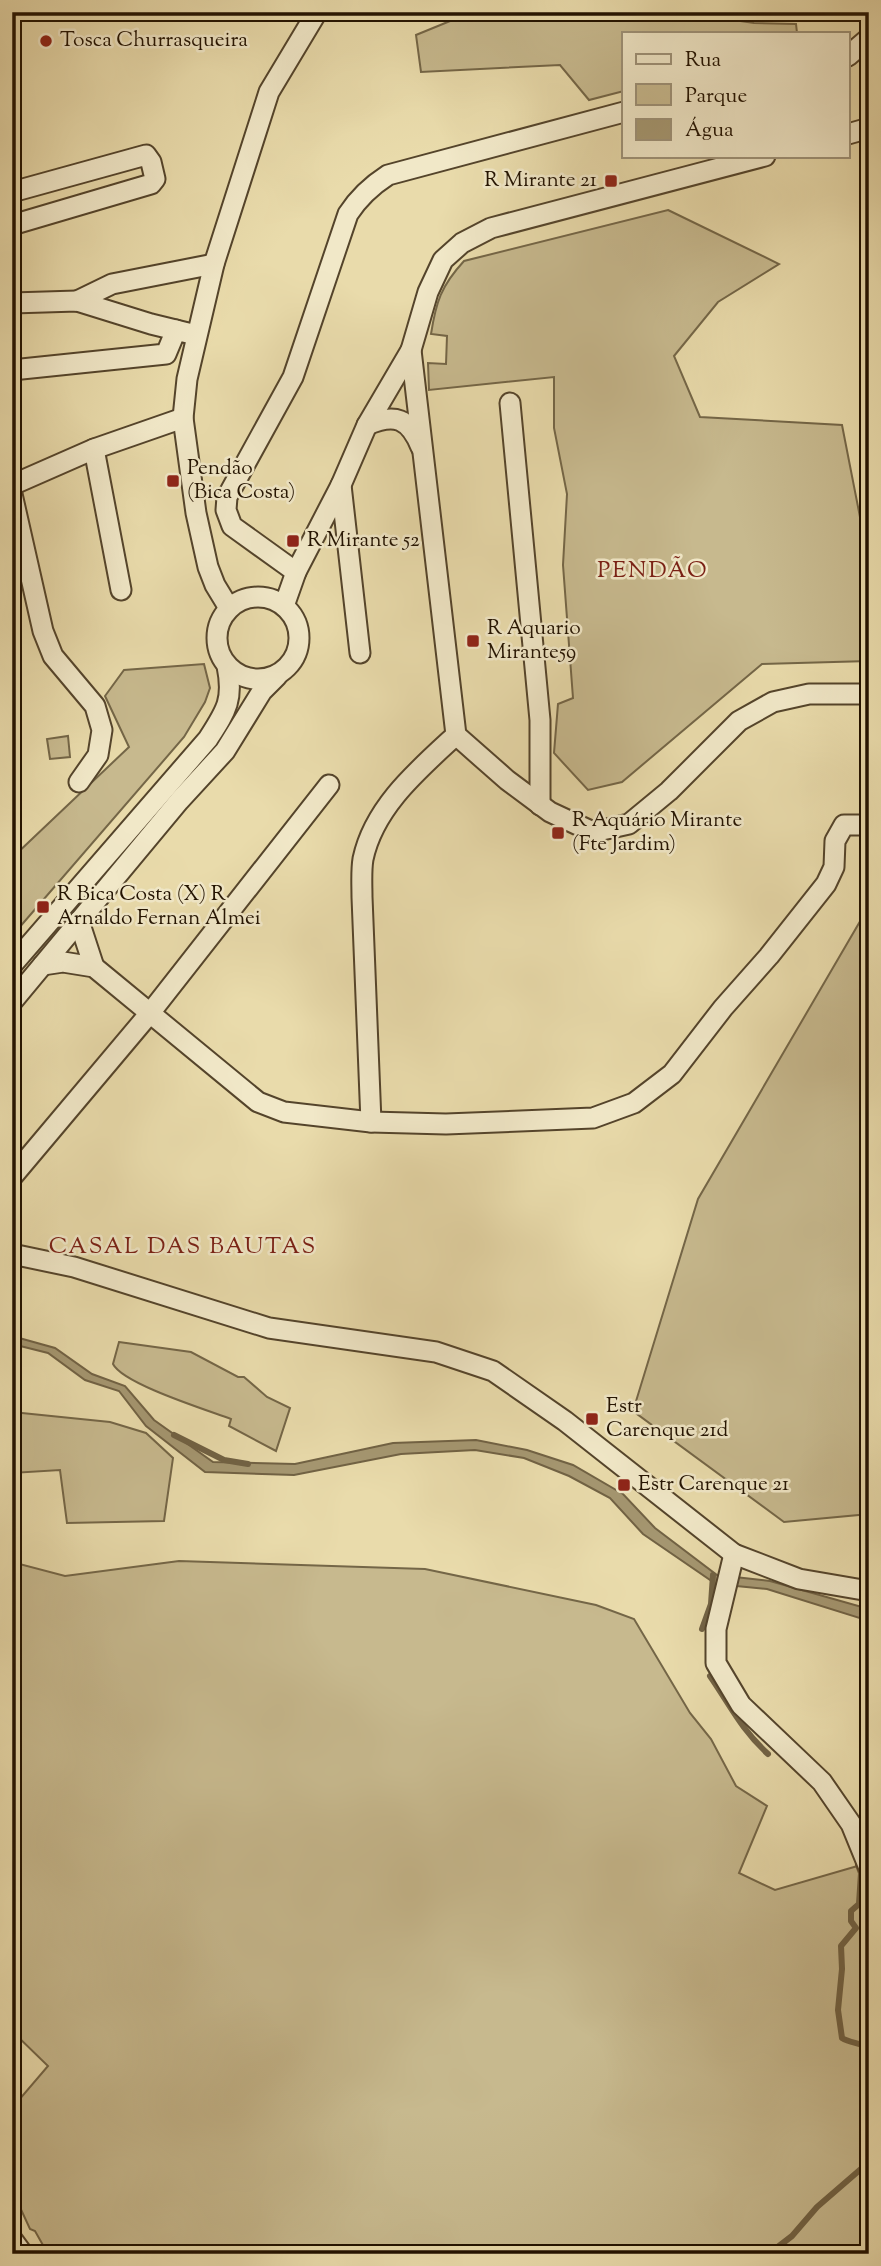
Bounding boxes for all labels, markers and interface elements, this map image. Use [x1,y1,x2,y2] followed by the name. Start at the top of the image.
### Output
[60,26,248,56] place label: Tosca Churrasqueira
[622,32,850,158] legend
[38,33,54,49] marker: Tosca Churrasqueira
[685,46,722,76] text: Rua
[685,82,747,112] text: Parque
[685,116,734,146] text: Água
[484,166,597,196] place label: R Mirante 21
[603,173,619,189] marker: R Mirante 21
[187,454,295,508] place label: Pendão (Bica Costa)
[165,473,181,489] marker: Pendão (Bica Costa)
[307,526,420,556] place label: R Mirante 52
[285,533,301,549] marker: R Mirante 52
[597,555,709,588] district label: PENDÃO
[487,614,581,668] place label: R Aquario Mirante59
[465,633,481,649] marker: R Aquario Mirante59
[572,806,742,860] place label: R Aquário Mirante (Fte Jardim)
[550,825,566,841] marker: R Aquário Mirante (Fte Jardim)
[57,880,261,934] place label: R Bica Costa (X) R Arnaldo Fernan Almei
[35,899,51,915] marker: R Bica Costa (X) R Arnaldo Fernan Almei
[49,1231,317,1264] district label: CASAL DAS BAUTAS
[606,1392,729,1446] place label: Estr Carenque 21d
[584,1411,600,1427] marker: Estr Carenque 21d
[638,1470,789,1500] place label: Estr Carenque 21
[616,1477,632,1493] marker: Estr Carenque 21

